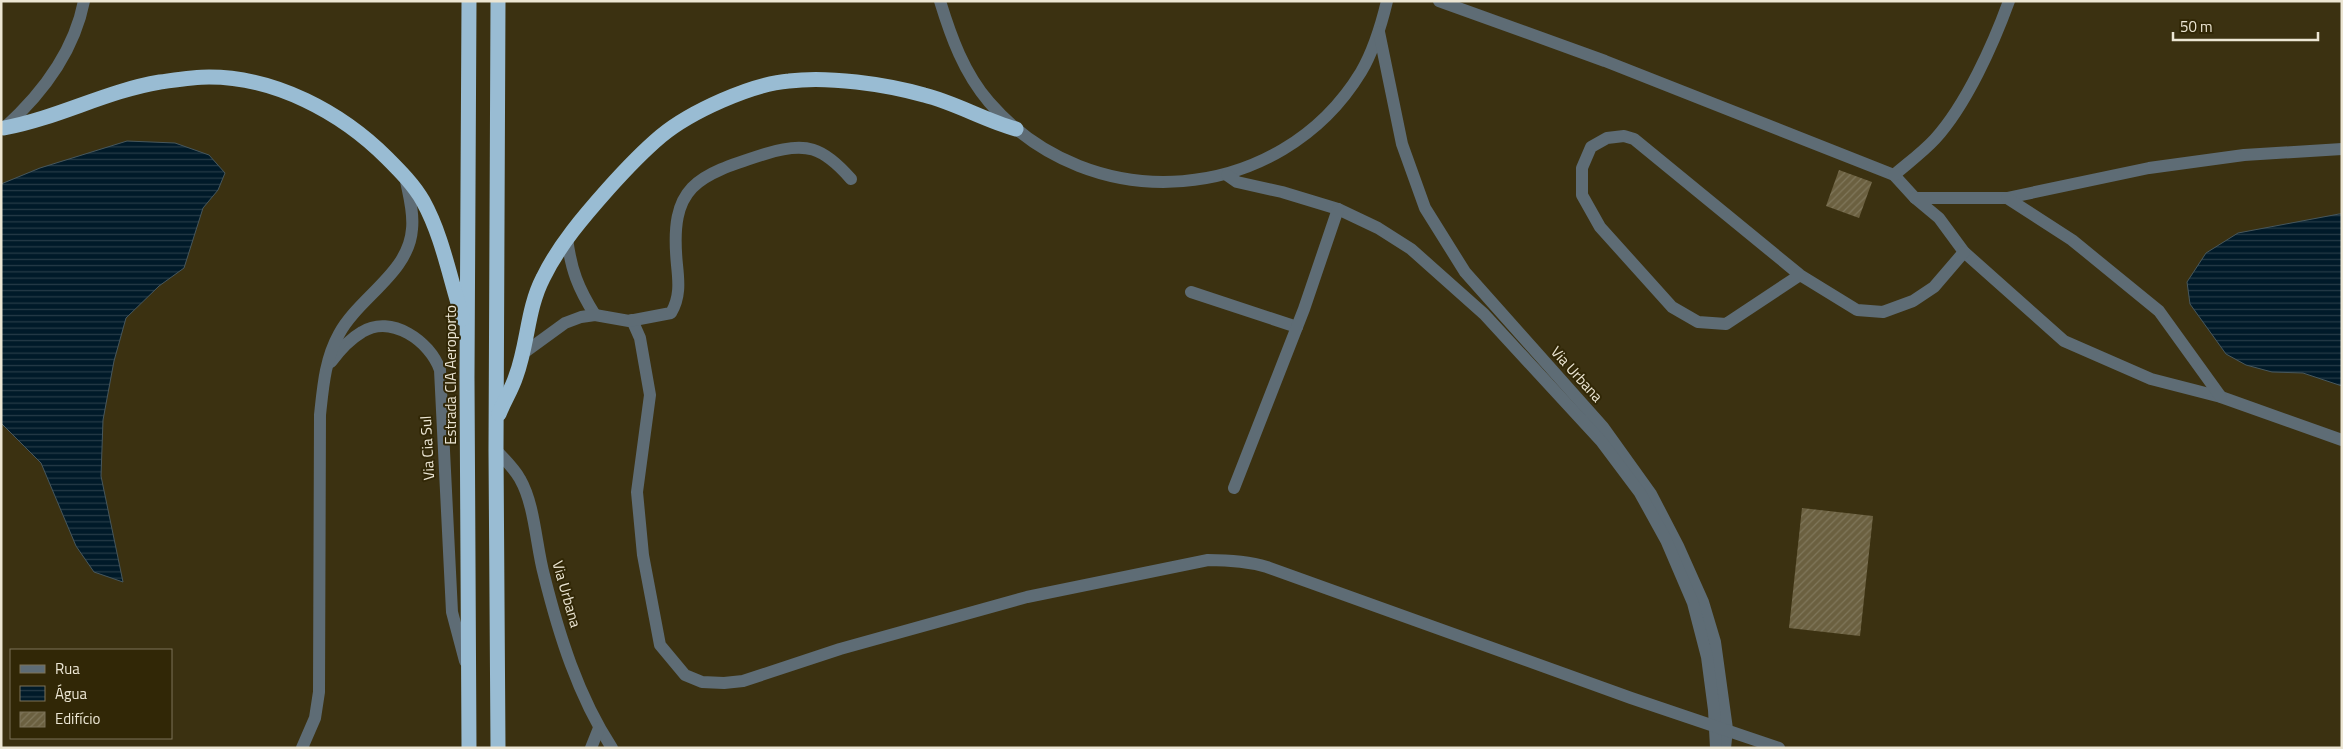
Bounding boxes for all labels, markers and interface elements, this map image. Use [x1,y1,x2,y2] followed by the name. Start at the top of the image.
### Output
[2173,10,2318,42] scale bar
[2180,15,2213,38] text: 50 m
[439,305,462,445] street label: Estrada CIA Aeroporto
[1545,341,1609,408] street label: Via Urbana
[414,415,440,481] street label: Via Cia Sul
[546,558,588,631] street label: Via Urbana
[10,649,172,739] legend
[55,657,80,680] text: Rua
[55,682,87,705] text: Água
[55,707,100,730] text: Edifício

